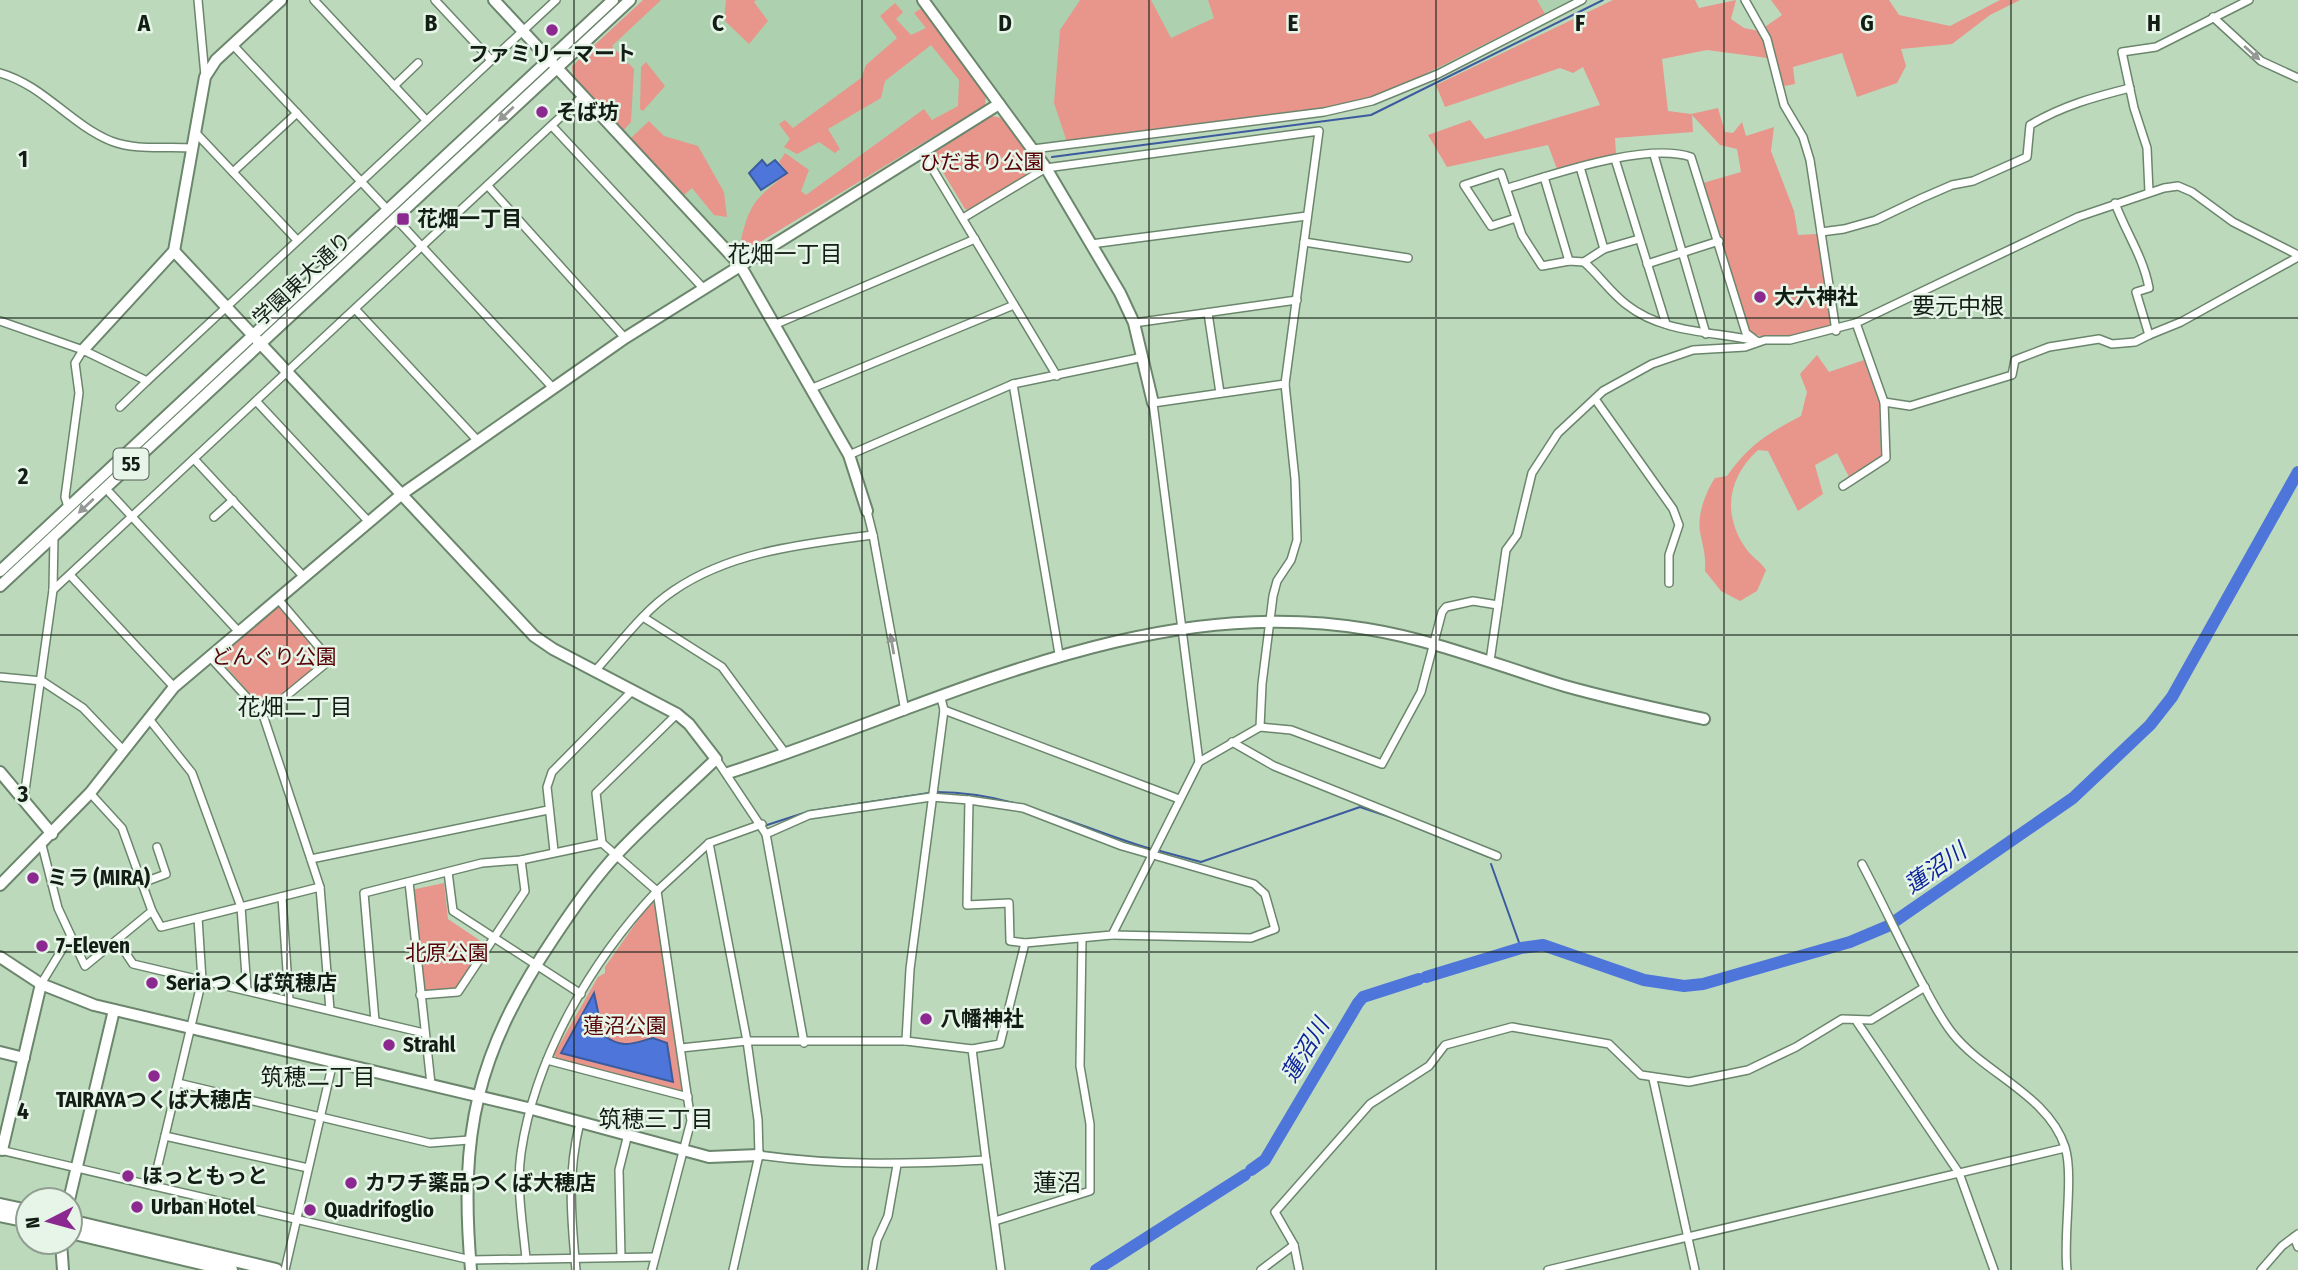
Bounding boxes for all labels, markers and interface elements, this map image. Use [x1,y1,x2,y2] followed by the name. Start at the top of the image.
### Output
[137,9,151,37] text: A
[425,9,438,37] text: B
[712,9,724,37] text: C
[998,9,1012,37] text: D
[1288,9,1299,37] text: E
[1575,9,1585,37] text: F
[1860,9,1874,37] text: G
[2147,9,2161,37] text: H
[544,22,560,38] marker: ファミリーマート
[468,41,636,67] place label: ファミリーマート
[2243,45,2261,61] one-way arrow
[556,99,619,125] place label: そば坊
[534,104,550,120] marker: そば坊
[498,106,515,122] one-way arrow
[18,145,28,173] text: 1
[919,149,1045,175] park label: ひだまり公園
[417,206,522,232] place label: 花畑一丁目
[395,211,411,227] marker: 花畑一丁目
[247,227,357,331] street label: 学園東大通り
[728,240,843,268] district label: 花畑一丁目
[1774,284,1858,310] place label: 大六神社
[1752,289,1768,305] marker: 大六神社
[1912,292,2004,320] district label: 要元中根
[114,449,148,480] road number: 55
[17,462,29,490] text: 2
[78,497,95,513] one-way arrow
[887,633,898,655] one-way arrow
[211,644,337,670] park label: どんぐり公園
[238,693,353,721] district label: 花畑二丁目
[17,780,29,808] text: 3
[1899,835,1974,899] water label: 蓮沼川
[47,865,150,891] place label: ミラ (MIRA)
[25,870,41,886] marker: ミラ (MIRA)
[56,933,130,959] place label: 7-Eleven
[34,938,50,954] marker: 7-Eleven
[405,940,489,966] park label: 北原公園
[166,970,337,996] place label: Seriaつくば筑穂店
[144,975,160,991] marker: Seriaつくば筑穂店
[940,1006,1024,1032] place label: 八幡神社
[918,1011,934,1027] marker: 八幡神社
[1275,1011,1336,1087] water label: 蓮沼川
[583,1013,667,1039] park label: 蓮沼公園
[403,1032,456,1058] place label: Strahl
[381,1037,397,1053] marker: Strahl
[261,1063,376,1091] district label: 筑穂二丁目
[146,1068,162,1084] marker: TAIRAYAつくば大穂店
[56,1087,252,1113] place label: TAIRAYAつくば大穂店
[17,1097,29,1125] text: 4
[599,1105,714,1133] district label: 筑穂三丁目
[142,1163,268,1189] place label: ほっともっと
[120,1168,136,1184] marker: ほっともっと
[1033,1169,1081,1197] district label: 蓮沼
[365,1170,596,1196] place label: カワチ薬品つくば大穂店
[343,1175,359,1191] marker: カワチ薬品つくば大穂店
[14,1186,84,1256] north arrow
[151,1194,256,1220] place label: Urban Hotel
[324,1197,434,1223] place label: Quadrifoglio
[129,1199,145,1215] marker: Urban Hotel
[302,1202,318,1218] marker: Quadrifoglio
[21,1216,45,1230] text: N

